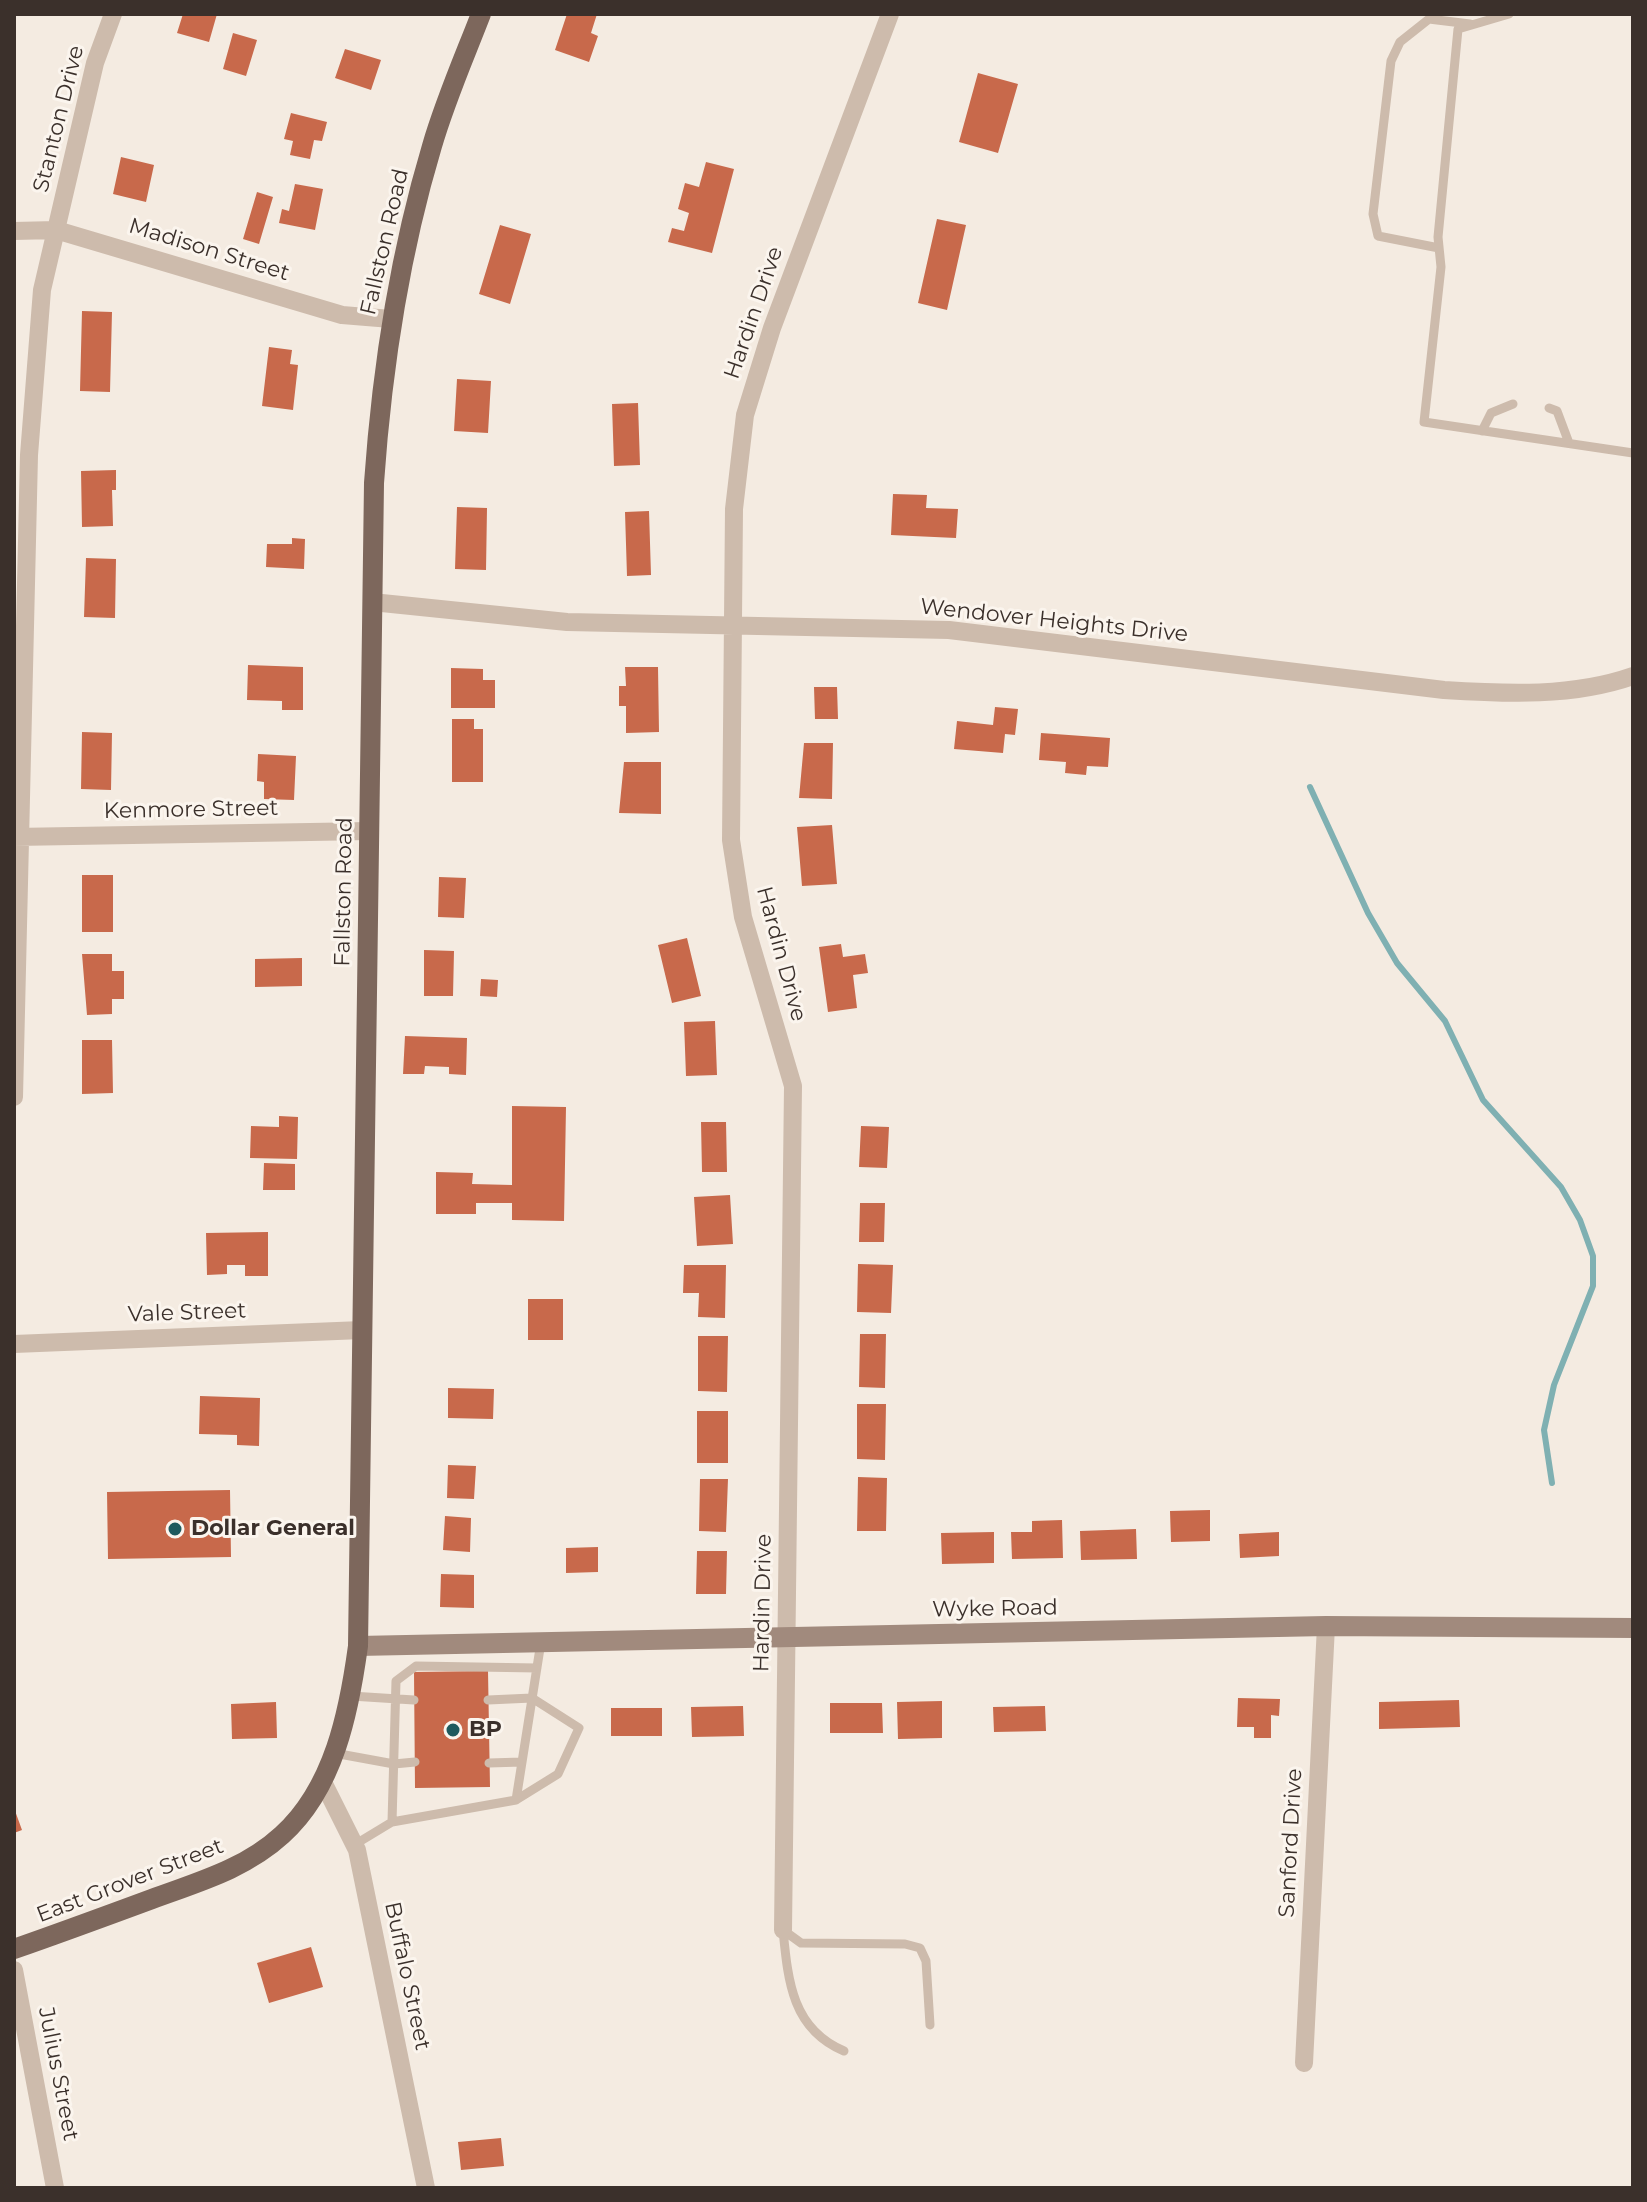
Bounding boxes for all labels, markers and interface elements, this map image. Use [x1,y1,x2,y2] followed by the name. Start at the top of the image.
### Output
[28,43,90,195] street label: Stanton Drive
[355,166,415,318] street label: Fallston Road
[126,213,292,287] street label: Madison Street
[719,243,789,383] street label: Hardin Drive
[919,594,1189,648] street label: Wendover Heights Drive
[104,795,278,825] street label: Kenmore Street
[329,817,359,967] street label: Fallston Road
[750,884,812,1024] street label: Hardin Drive
[127,1298,247,1328] street label: Vale Street
[191,1516,355,1542] place label: Dollar General
[166,1520,184,1538] marker: Dollar General
[749,1534,777,1672] street label: Hardin Drive
[932,1595,1058,1623] street label: Wyke Road
[469,1717,502,1743] place label: BP
[444,1721,462,1739] marker: BP
[1274,1768,1308,1918] street label: Sanford Drive
[33,1833,227,1929] street label: East Grover Street
[378,1899,436,2053] street label: Buffalo Street
[32,2005,84,2143] street label: Julius Street

